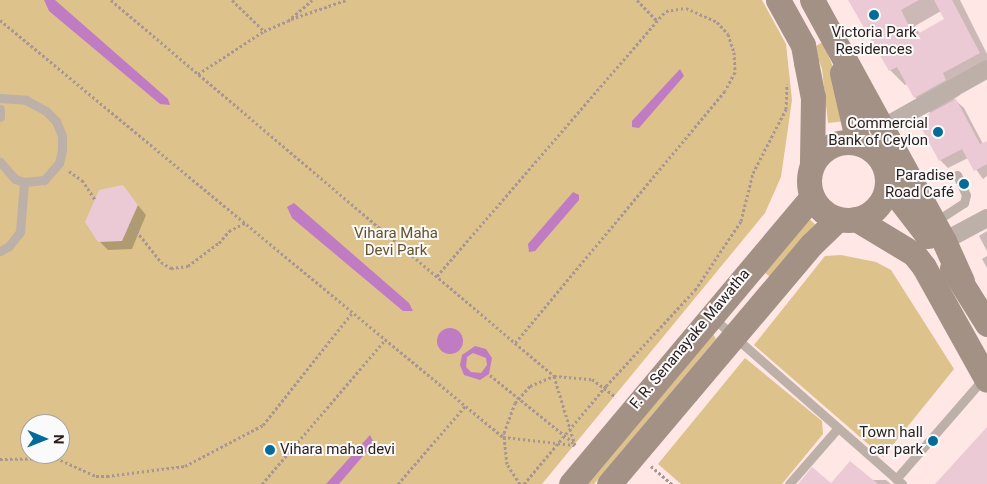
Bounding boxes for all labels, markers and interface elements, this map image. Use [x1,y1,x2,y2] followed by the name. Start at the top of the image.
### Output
[868,9,880,21] marker: Victoria Park Residences
[831,23,917,58] place label: Victoria Park Residences
[828,114,928,149] place label: Commercial Bank of Ceylon
[932,126,944,138] marker: Commercial Bank of Ceylon
[885,166,954,201] place label: Paradise Road Café
[958,178,970,190] marker: Paradise Road Café
[354,224,438,259] park label: Vihara Maha Devi Park
[626,265,754,413] street label: F. R. Senanayake Mawatha
[20,414,70,464] north arrow
[859,423,923,458] place label: Town hall car park
[51,434,67,444] text: N
[927,435,939,447] marker: Town hall car park
[280,441,395,459] place label: Vihara maha devi
[264,444,276,456] marker: Vihara maha devi

